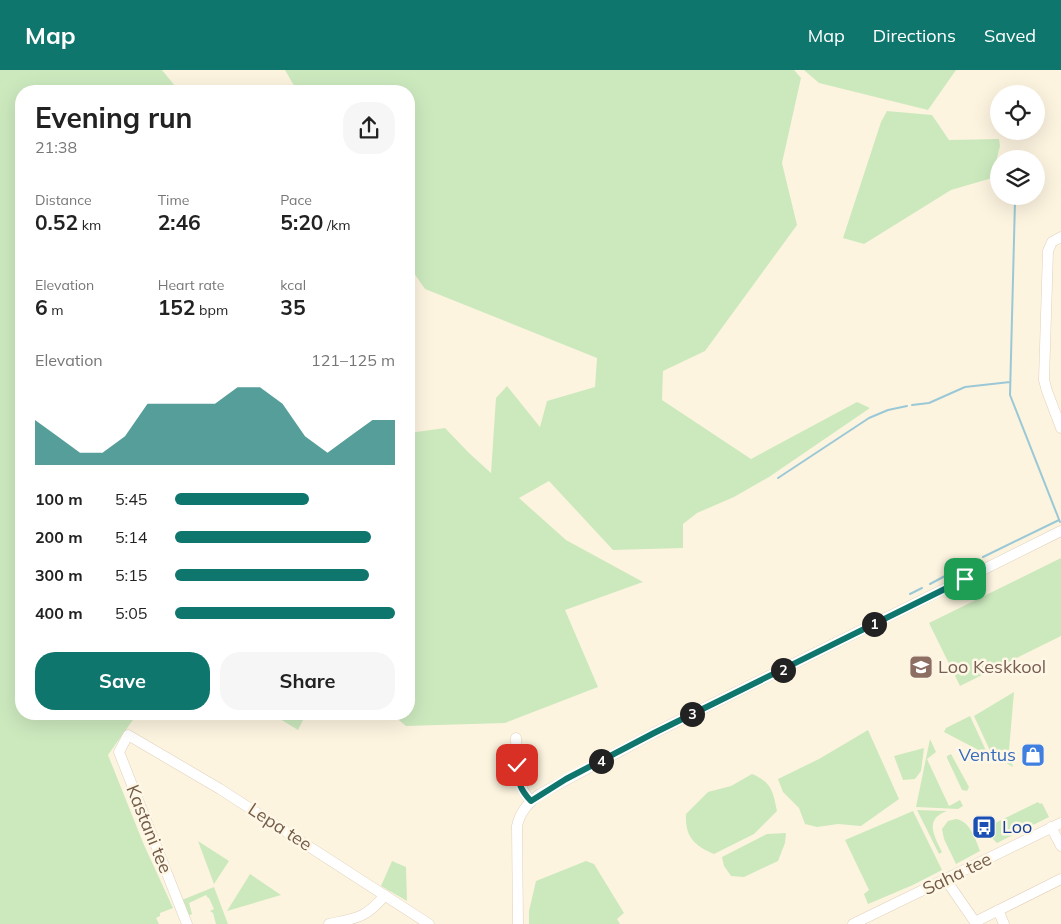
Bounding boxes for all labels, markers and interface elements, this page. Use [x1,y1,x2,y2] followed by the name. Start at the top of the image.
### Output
[25,20,76,50] text: Map
[808,24,845,47] text: Map
[873,24,956,47] text: Directions
[984,24,1036,47] text: Saved
[990,85,1045,205] map controls
[990,85,1045,140] button: locate
[35,100,192,135] text: Evening run
[343,102,395,154] button: share
[35,137,77,157] text: 21:38
[990,150,1045,205] button: layers
[35,191,92,209] text: Distance
[158,191,189,209] text: Time
[280,191,312,209] text: Pace
[35,209,78,235] text: 0.52
[158,209,201,235] text: 2:46
[280,209,323,235] text: 5:20
[78,216,101,234] text: km
[323,216,350,234] text: /km
[35,276,94,294] text: Elevation
[158,276,224,294] text: Heart rate
[280,276,306,294] text: kcal
[35,294,48,320] text: 6
[158,294,195,320] text: 152
[280,294,306,320] text: 35
[48,301,64,319] text: m
[195,301,228,319] text: bpm
[35,350,103,370] text: Elevation
[311,350,395,370] text: 121–125 m
[35,489,83,509] text: 100 m
[115,489,147,509] text: 5:45
[35,527,83,547] text: 200 m
[115,527,147,547] text: 5:14
[944,558,986,600] pin
[35,565,83,585] text: 300 m
[115,565,147,585] text: 5:15
[951,565,979,593] icon: arrive
[35,603,83,623] text: 400 m
[115,603,147,623] text: 5:05
[862,612,886,636] pin: 1
[870,615,879,633] text: 1
[35,652,210,710] button: Save
[220,652,395,710] button: Share
[908,654,934,680] school or university icon: Loo Keskkool
[938,655,1046,678] place label: Loo Keskkool
[770,658,796,682] pin: 2
[779,661,788,679] text: 2
[680,702,704,726] pin: 3
[688,705,697,723] text: 3
[1020,742,1046,768] shop icon: Ventus
[959,743,1016,766] place label: Ventus
[496,744,538,786] pin
[588,748,614,774] pin: 4
[503,751,531,779] icon: check
[597,752,606,770] text: 4
[121,781,178,876] street label: Kastani tee
[244,797,317,856] street label: Lepa tee
[971,814,997,840] bus stop icon: Loo
[1002,815,1032,838] place label: Loo
[919,847,995,900] street label: Saha tee

